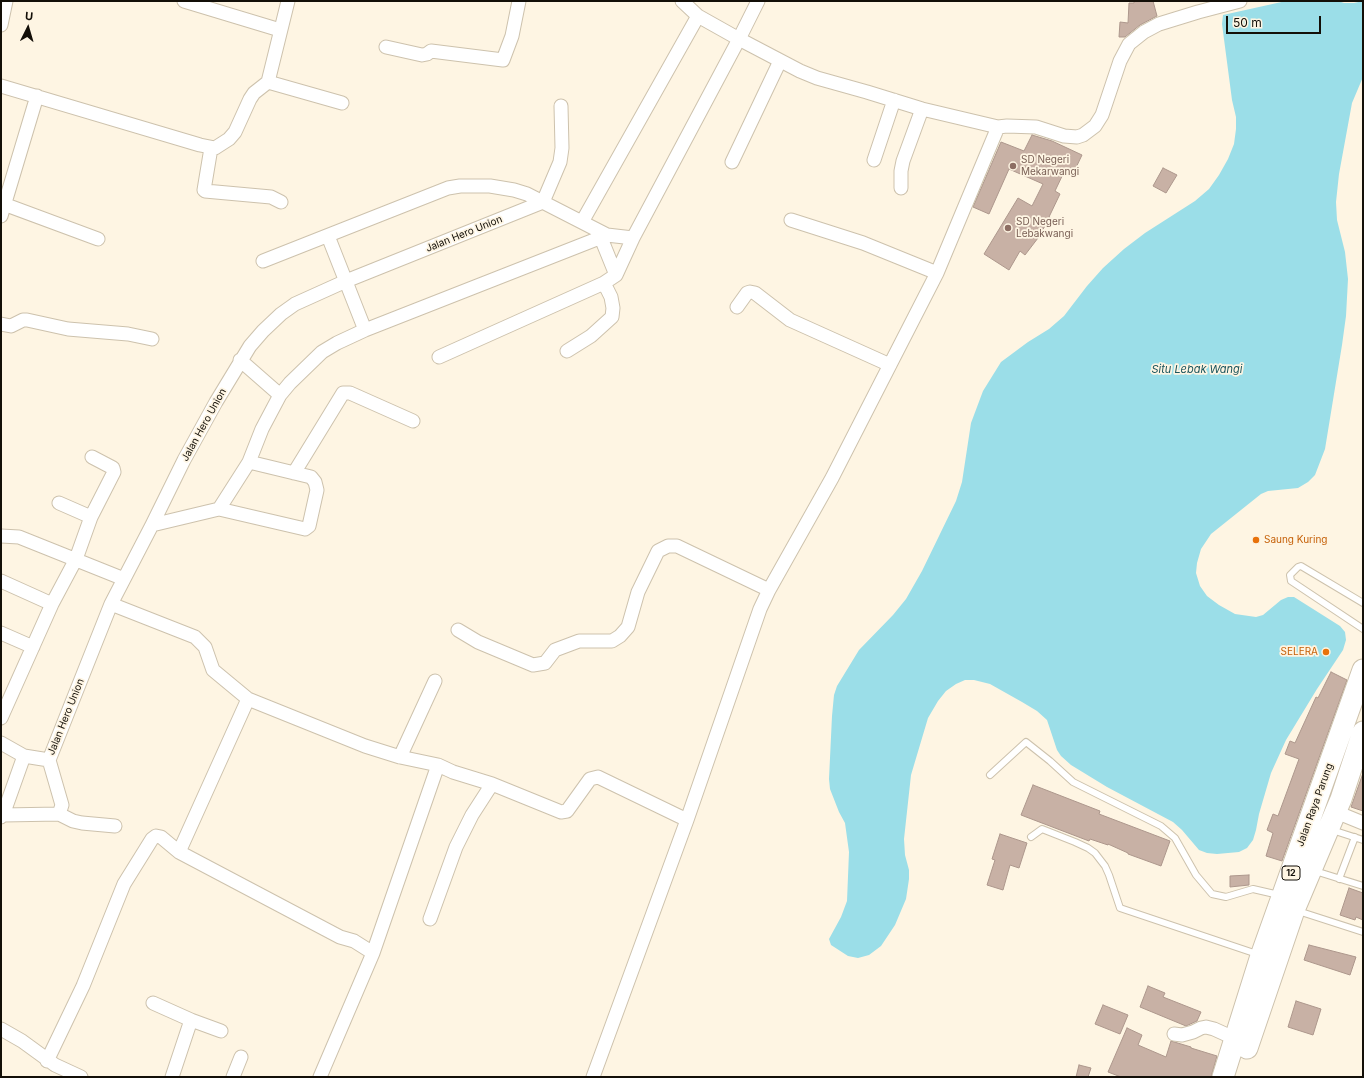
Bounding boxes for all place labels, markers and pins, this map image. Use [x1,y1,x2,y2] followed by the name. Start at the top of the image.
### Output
[1021,154,1079,178] place label: SD Negeri Mekarwangi
[1008,161,1018,171] marker: SD Negeri Mekarwangi
[1016,216,1073,240] place label: SD Negeri Lebakwangi
[1003,223,1013,233] marker: SD Negeri Lebakwangi
[1264,534,1327,546] place label: Saung Kuring
[1251,535,1261,545] marker: Saung Kuring
[1281,646,1318,658] place label: SELERA
[1321,647,1331,657] marker: SELERA

